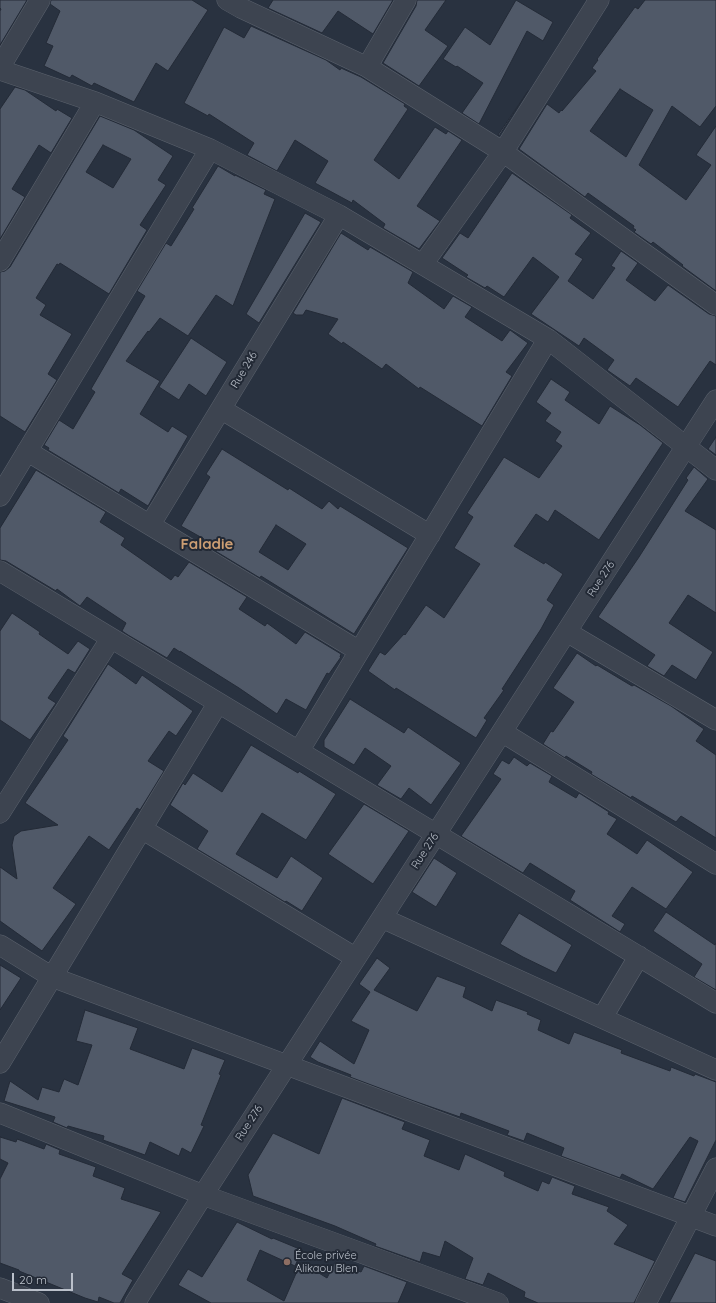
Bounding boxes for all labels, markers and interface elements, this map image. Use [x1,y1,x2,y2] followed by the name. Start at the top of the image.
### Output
[228,349,260,391] street label: Rue 246
[181,535,233,553] district label: Faladie
[585,559,617,599] street label: Rue 276
[409,831,441,871] street label: Rue 276
[233,1103,265,1143] street label: Rue 276
[295,1249,358,1275] place label: École privée Alikaou Blen
[282,1257,292,1267] marker: École privée Alikaou Blen
[14,1265,75,1291] scale bar
[19,1272,47,1287] text: 20 m

